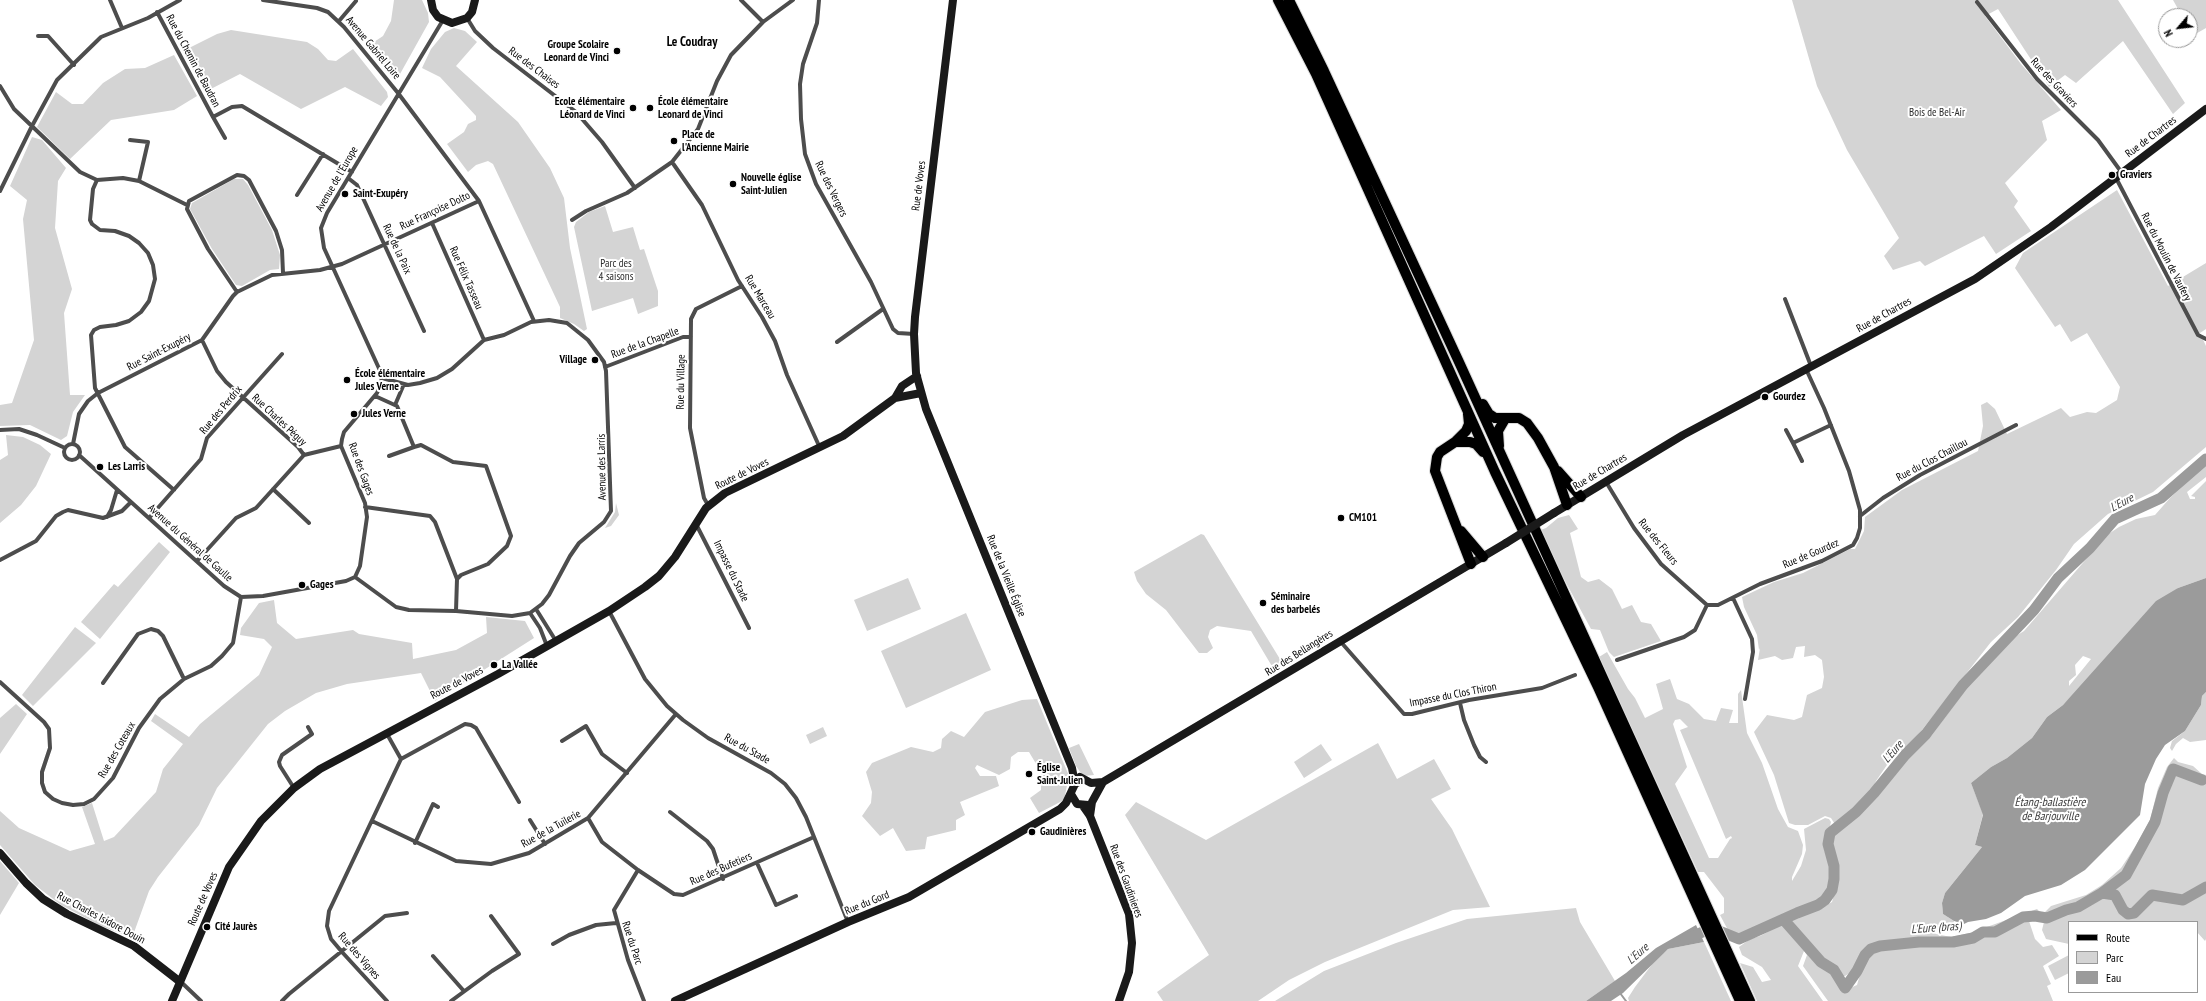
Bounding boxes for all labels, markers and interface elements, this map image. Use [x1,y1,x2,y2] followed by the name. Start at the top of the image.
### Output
[2158,8,2198,48] north arrow
[163,12,223,110] street label: Rue du Chemin de Baudran
[343,14,403,82] street label: Avenue Gabriel Loire
[2161,27,2176,39] text: N
[667,34,717,50] district label: Le Coudray
[544,38,609,64] place label: Groupe Scolaire Leonard de Vinci
[506,44,562,92] street label: Rue des Chaises
[612,46,622,56] marker: Groupe Scolaire Leonard de Vinci
[2028,55,2080,111] street label: Rue des Graviers
[555,95,625,121] place label: Ecole élémentaire Léonard de Vinci
[658,95,728,121] place label: École élémentaire Leonard de Vinci
[628,103,638,113] marker: Ecole élémentaire Léonard de Vinci
[645,103,655,113] marker: École élémentaire Leonard de Vinci
[1909,106,1965,120] park label: Bois de Bel-Air
[2123,114,2179,160] street label: Rue de Chartres
[682,128,749,154] place label: Place de l'Ancienne Mairie
[669,136,679,146] marker: Place de l'Ancienne Mairie
[313,144,361,214] street label: Avenue de l'Europe
[812,159,850,219] street label: Rue des Vergers
[909,160,929,212] street label: Rue de Voves
[2120,168,2152,182] place label: Graviers
[2107,170,2117,180] marker: Graviers
[741,171,801,197] place label: Nouvelle église Saint-Julien
[728,179,738,189] marker: Nouvelle église Saint-Julien
[353,187,408,201] place label: Saint-Exupéry
[340,189,350,199] marker: Saint-Exupéry
[398,189,472,233] street label: Rue Françoise Dolto
[2138,211,2194,303] street label: Rue du Moulin de Vaufery
[380,222,414,276] street label: Rue de la Paix
[446,245,486,311] street label: Rue Félix Tasseau
[599,257,633,283] park label: Parc des 4 saisons
[742,273,778,321] street label: Rue Marceau
[1854,295,1914,335] street label: Rue de Chartres
[609,325,681,361] street label: Rue de la Chapelle
[125,330,193,374] street label: Rue Saint-Exupéry
[560,353,587,367] place label: Village
[674,354,688,410] street label: Rue du Village
[590,355,600,365] marker: Village
[355,367,425,393] place label: École élémentaire Jules Verne
[342,375,352,385] marker: École élémentaire Jules Verne
[197,383,245,437] street label: Rue des Perdrix
[1773,390,1805,404] place label: Gourdez
[249,391,309,449] street label: Rue Charles Péguy
[1760,392,1770,402] marker: Gourdez
[362,407,406,421] place label: Jules Verne
[349,409,359,419] marker: Jules Verne
[595,434,609,500] street label: Avenue des Larris
[1894,436,1970,484] street label: Rue du Clos Chaillou
[345,441,377,497] street label: Rue des Gages
[1571,451,1629,493] street label: Rue de Chartres
[713,455,771,493] street label: Route de Voves
[108,460,145,474] place label: Les Larris
[95,462,105,472] marker: Les Larris
[2108,491,2136,515] water label: L'Eure
[145,501,235,585] street label: Avenue du Général de Gaulle
[1349,511,1377,525] place label: CM101
[1336,513,1346,523] marker: CM101
[1635,516,1681,568] street label: Rue des Fleurs
[984,533,1028,619] street label: Rue de la Vieille Église
[1781,536,1841,572] street label: Rue de Gourdez
[710,538,752,604] street label: Impasse du Stade
[310,578,333,592] place label: Gages
[297,580,307,590] marker: Gages
[1271,590,1320,616] place label: Séminaire des barbelés
[1258,598,1268,608] marker: Séminaire des barbelés
[1263,627,1335,679] street label: Rue des Bellangères
[502,658,538,672] place label: La Vallée
[489,660,499,670] marker: La Vallée
[428,664,486,702] street label: Route de Voves
[1408,680,1498,710] street label: Impasse du Clos Thiron
[96,719,138,781] street label: Rue des Coteaux
[722,731,772,767] street label: Rue du Stade
[1880,738,1906,766] water label: L'Eure
[1037,761,1083,787] place label: Église Saint-Julien
[1024,769,1034,779] marker: Église Saint-Julien
[2015,796,2085,824] water label: Étang-ballastière de Barjouville
[519,807,583,851] street label: Rue de la Tuilerie
[1040,825,1086,839] place label: Gaudinières
[1027,827,1037,837] marker: Gaudinières
[1107,843,1145,919] street label: Rue des Gaudinieres
[688,850,754,888] street label: Rue des Bufetiers
[185,870,221,928] street label: Route de Voves
[843,888,891,918] street label: Rue du Gord
[55,889,147,947] street label: Rue Charles Isidore Douin
[1911,919,1961,937] water label: L'Eure (bras)
[215,920,257,934] place label: Cité Jaurès
[619,920,645,966] street label: Rue du Parc
[2068,921,2198,993] legend
[202,922,212,932] marker: Cité Jaurès
[335,930,383,982] street label: Rue des Vignes
[2106,930,2130,945] text: Route
[1624,941,1652,967] water label: L'Eure
[2106,950,2123,965] text: Parc
[2106,970,2121,985] text: Eau

